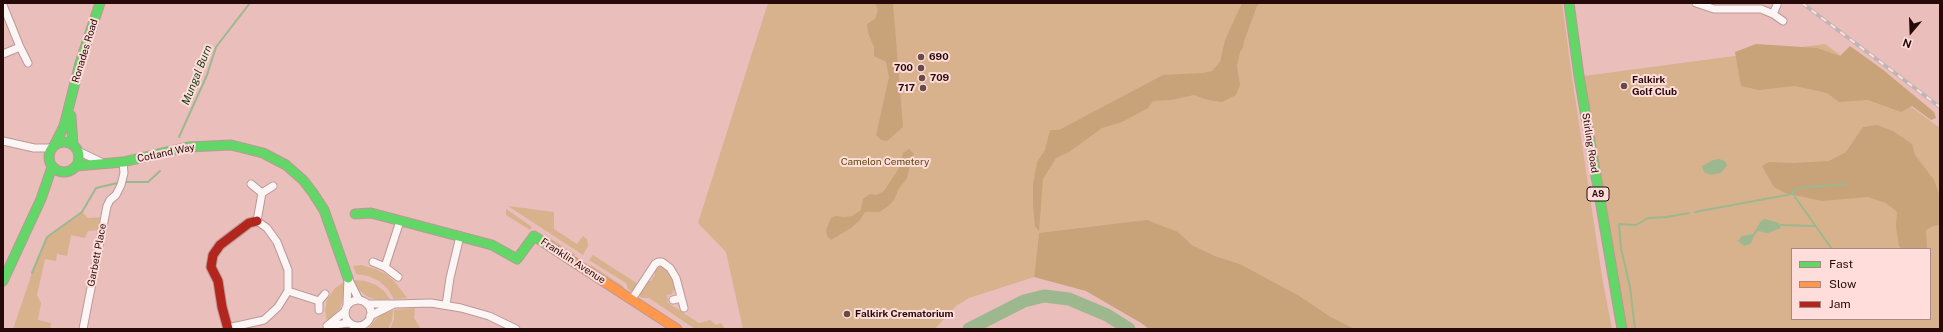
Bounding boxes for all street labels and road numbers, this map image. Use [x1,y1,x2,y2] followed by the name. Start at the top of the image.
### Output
[70,18,100,84] street label: Ronades Road
[1579,112,1601,174] street label: Stirling Road
[136,141,196,165] street label: Cotland Way
[1587,187,1609,201] road number: A9
[85,223,109,287] street label: Garbett Place
[538,236,608,286] street label: Franklin Avenue

